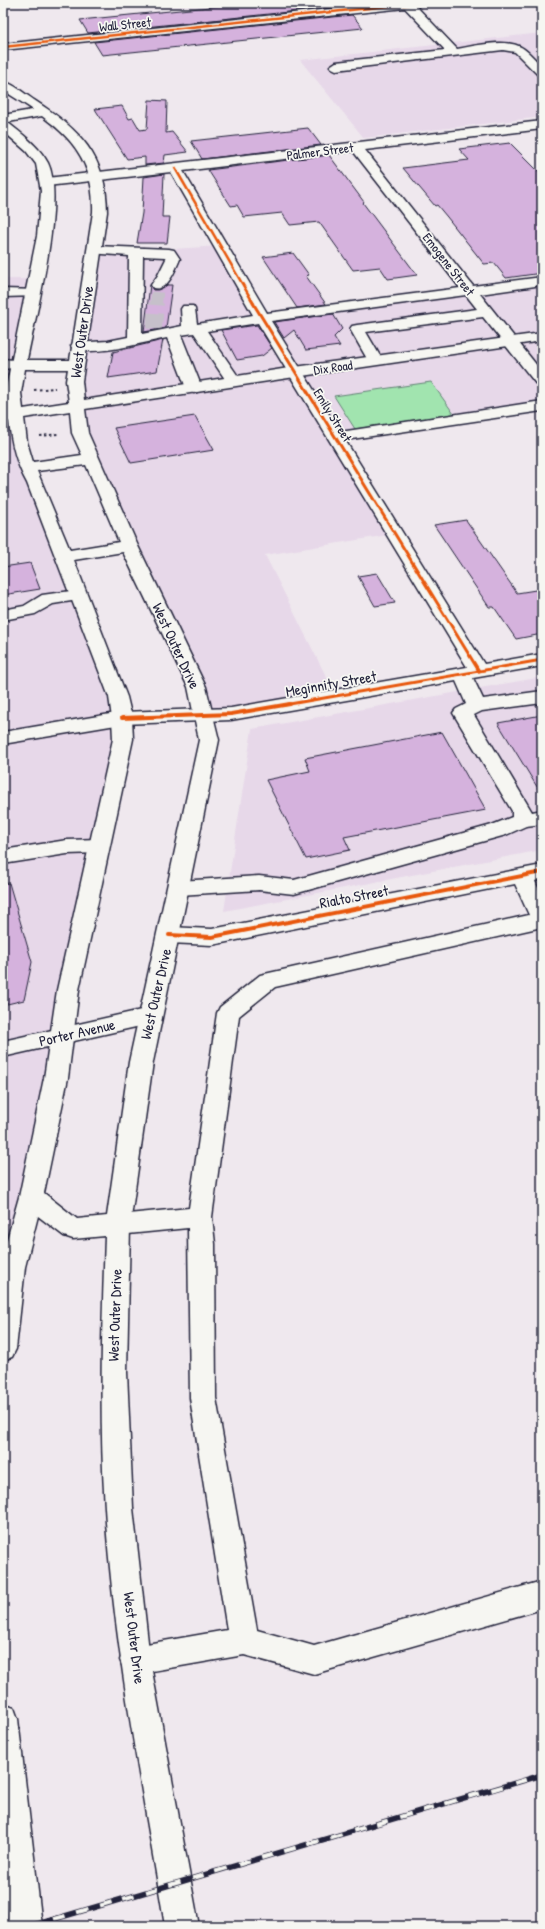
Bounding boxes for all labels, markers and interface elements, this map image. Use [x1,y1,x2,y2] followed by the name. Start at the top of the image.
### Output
[98,12,152,36] street label: Wall Street
[286,138,355,164] street label: Palmer Street
[419,229,480,300] street label: Emogene Street
[65,285,98,379] street label: West Outer Drive
[312,355,354,379] street label: Dix Road
[310,385,357,446] street label: Emily Street
[147,599,206,692] street label: West Outer Drive
[284,665,379,702] street label: Meginnity Street
[318,879,391,913] street label: Rialto Street
[135,946,176,1041] street label: West Outer Drive
[37,1014,117,1051] street label: Porter Avenue
[102,1268,127,1362] street label: West Outer Drive
[118,1591,151,1685] street label: West Outer Drive

